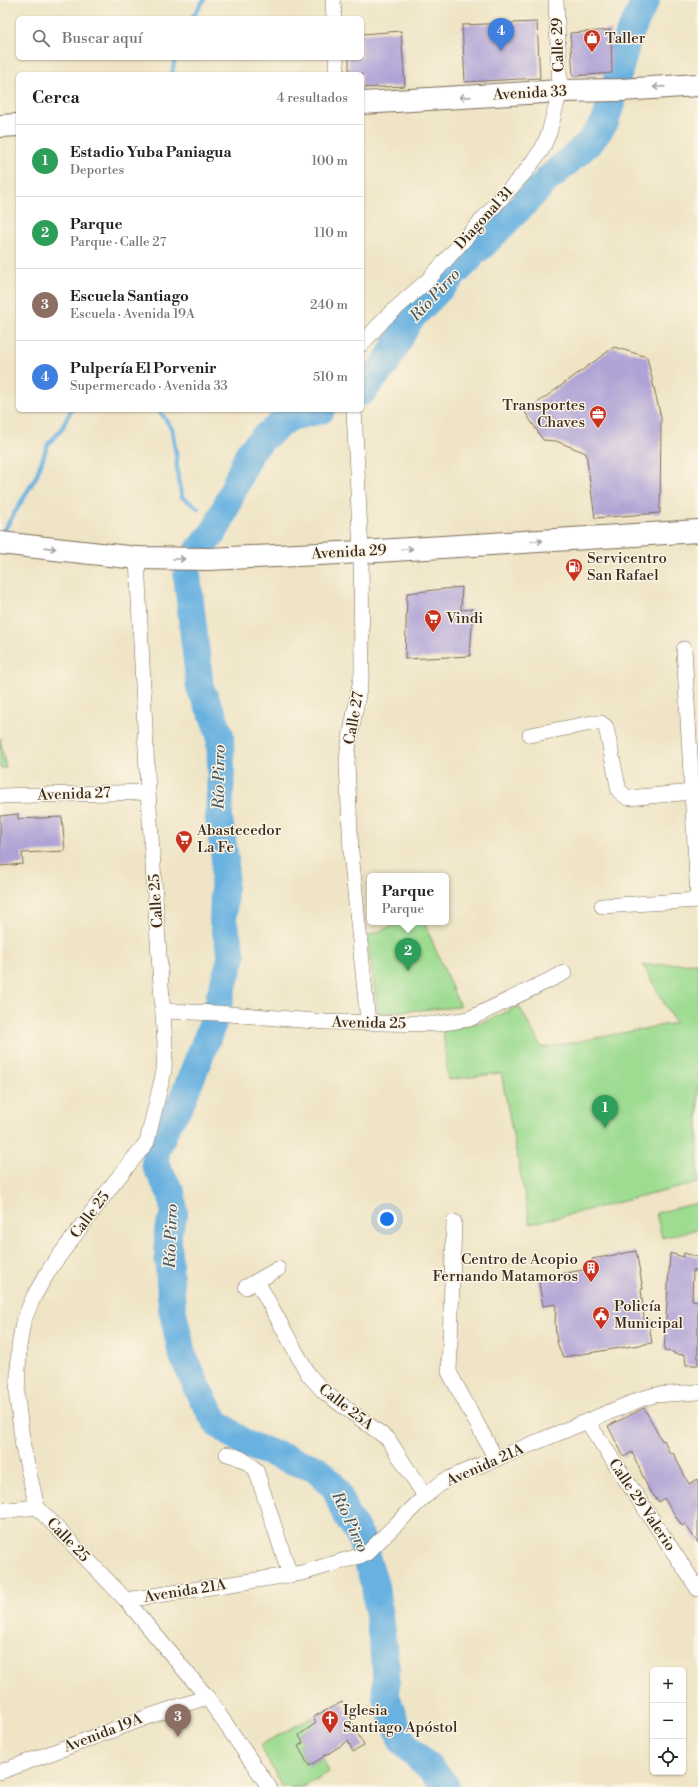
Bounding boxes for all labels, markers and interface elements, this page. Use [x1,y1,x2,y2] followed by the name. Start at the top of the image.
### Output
[16,16,364,60] search box
[548,17,568,73] street label: Calle 29
[488,18,514,51] pin: 4
[30,27,52,49] icon: search
[582,28,602,53] shop icon: Taller
[62,29,143,48] text: Buscar aquí
[605,29,646,48] place label: Taller
[492,82,567,104] street label: Avenida 33
[653,84,666,91] one-way arrow
[32,87,80,109] text: Cerca
[277,90,348,106] text: 4 resultados
[459,93,472,100] one-way arrow
[70,143,232,162] text: Estadio Yuba Paniagua
[42,153,48,169] text: 1
[312,153,348,169] text: 100 m
[70,162,124,178] text: Deportes
[451,182,518,254] street label: Diagonal 31
[70,215,123,234] text: Parque
[41,225,49,241] text: 2
[314,225,348,241] text: 110 m
[70,234,166,250] text: Parque · Calle 27
[405,265,464,326] water label: Río Pirro
[70,287,189,306] text: Escuela Santiago
[41,297,49,313] text: 3
[310,297,348,313] text: 240 m
[70,306,195,322] text: Escuela · Avenida 19A
[70,359,217,378] text: Pulpería El Porvenir
[41,369,49,385] text: 4
[313,369,348,385] text: 510 m
[70,378,228,394] text: Supermercado · Avenida 33
[502,396,585,432] place label: Transportes Chaves
[588,404,608,429] office icon: Transportes Chaves
[530,538,543,545] one-way arrow
[310,541,387,564] street label: Avenida 29
[43,545,56,552] one-way arrow
[400,545,413,553] one-way arrow
[587,549,667,585] place label: Servicentro San Rafael
[172,555,185,563] one-way arrow
[564,557,584,582] fuel station icon: Servicentro San Rafael
[423,608,443,633] supermarket icon: Vindi
[445,609,483,628] place label: Vindi
[340,690,368,746] street label: Calle 27
[208,744,230,811] water label: Río Pirro
[36,783,112,805] street label: Avenida 27
[196,821,282,857] place label: Abastecedor La Fe
[174,829,194,854] supermarket icon: Abastecedor La Fe
[145,873,167,929] street label: Calle 25
[367,873,449,925] popup
[382,882,434,901] text: Parque
[382,901,424,917] text: Parque
[395,938,421,971] pin: 2
[331,1013,406,1033] street label: Avenida 25
[592,1095,618,1128] pin: 1
[66,1188,114,1242] street label: Calle 25
[160,1203,182,1270] water label: Río Pirro
[377,1209,397,1229] your location
[432,1250,578,1286] place label: Centro de Acopio Fernando Matamoros
[581,1258,601,1283] building icon: Centro de Acopio Fernando Matamoros
[614,1297,683,1333] place label: Policía Municipal
[591,1305,611,1330] public building icon: Policía Municipal
[315,1380,378,1435] street label: Calle 25A
[442,1439,527,1491] street label: Avenida 21A
[604,1455,680,1555] street label: Calle 29 Valerio
[327,1488,373,1556] water label: Río Pirro
[42,1514,94,1566] street label: Calle 25
[142,1575,228,1607] street label: Avenida 21A
[650,1667,686,1775] map controls
[650,1667,686,1703] button: +
[343,1701,458,1737] place label: Iglesia Santiago Apóstol
[650,1703,686,1739] button: −
[165,1704,191,1737] pin: 3
[60,1709,146,1757] street label: Avenida 19A
[320,1709,340,1734] church icon: Iglesia Santiago Apóstol
[650,1739,686,1775] button: locate

